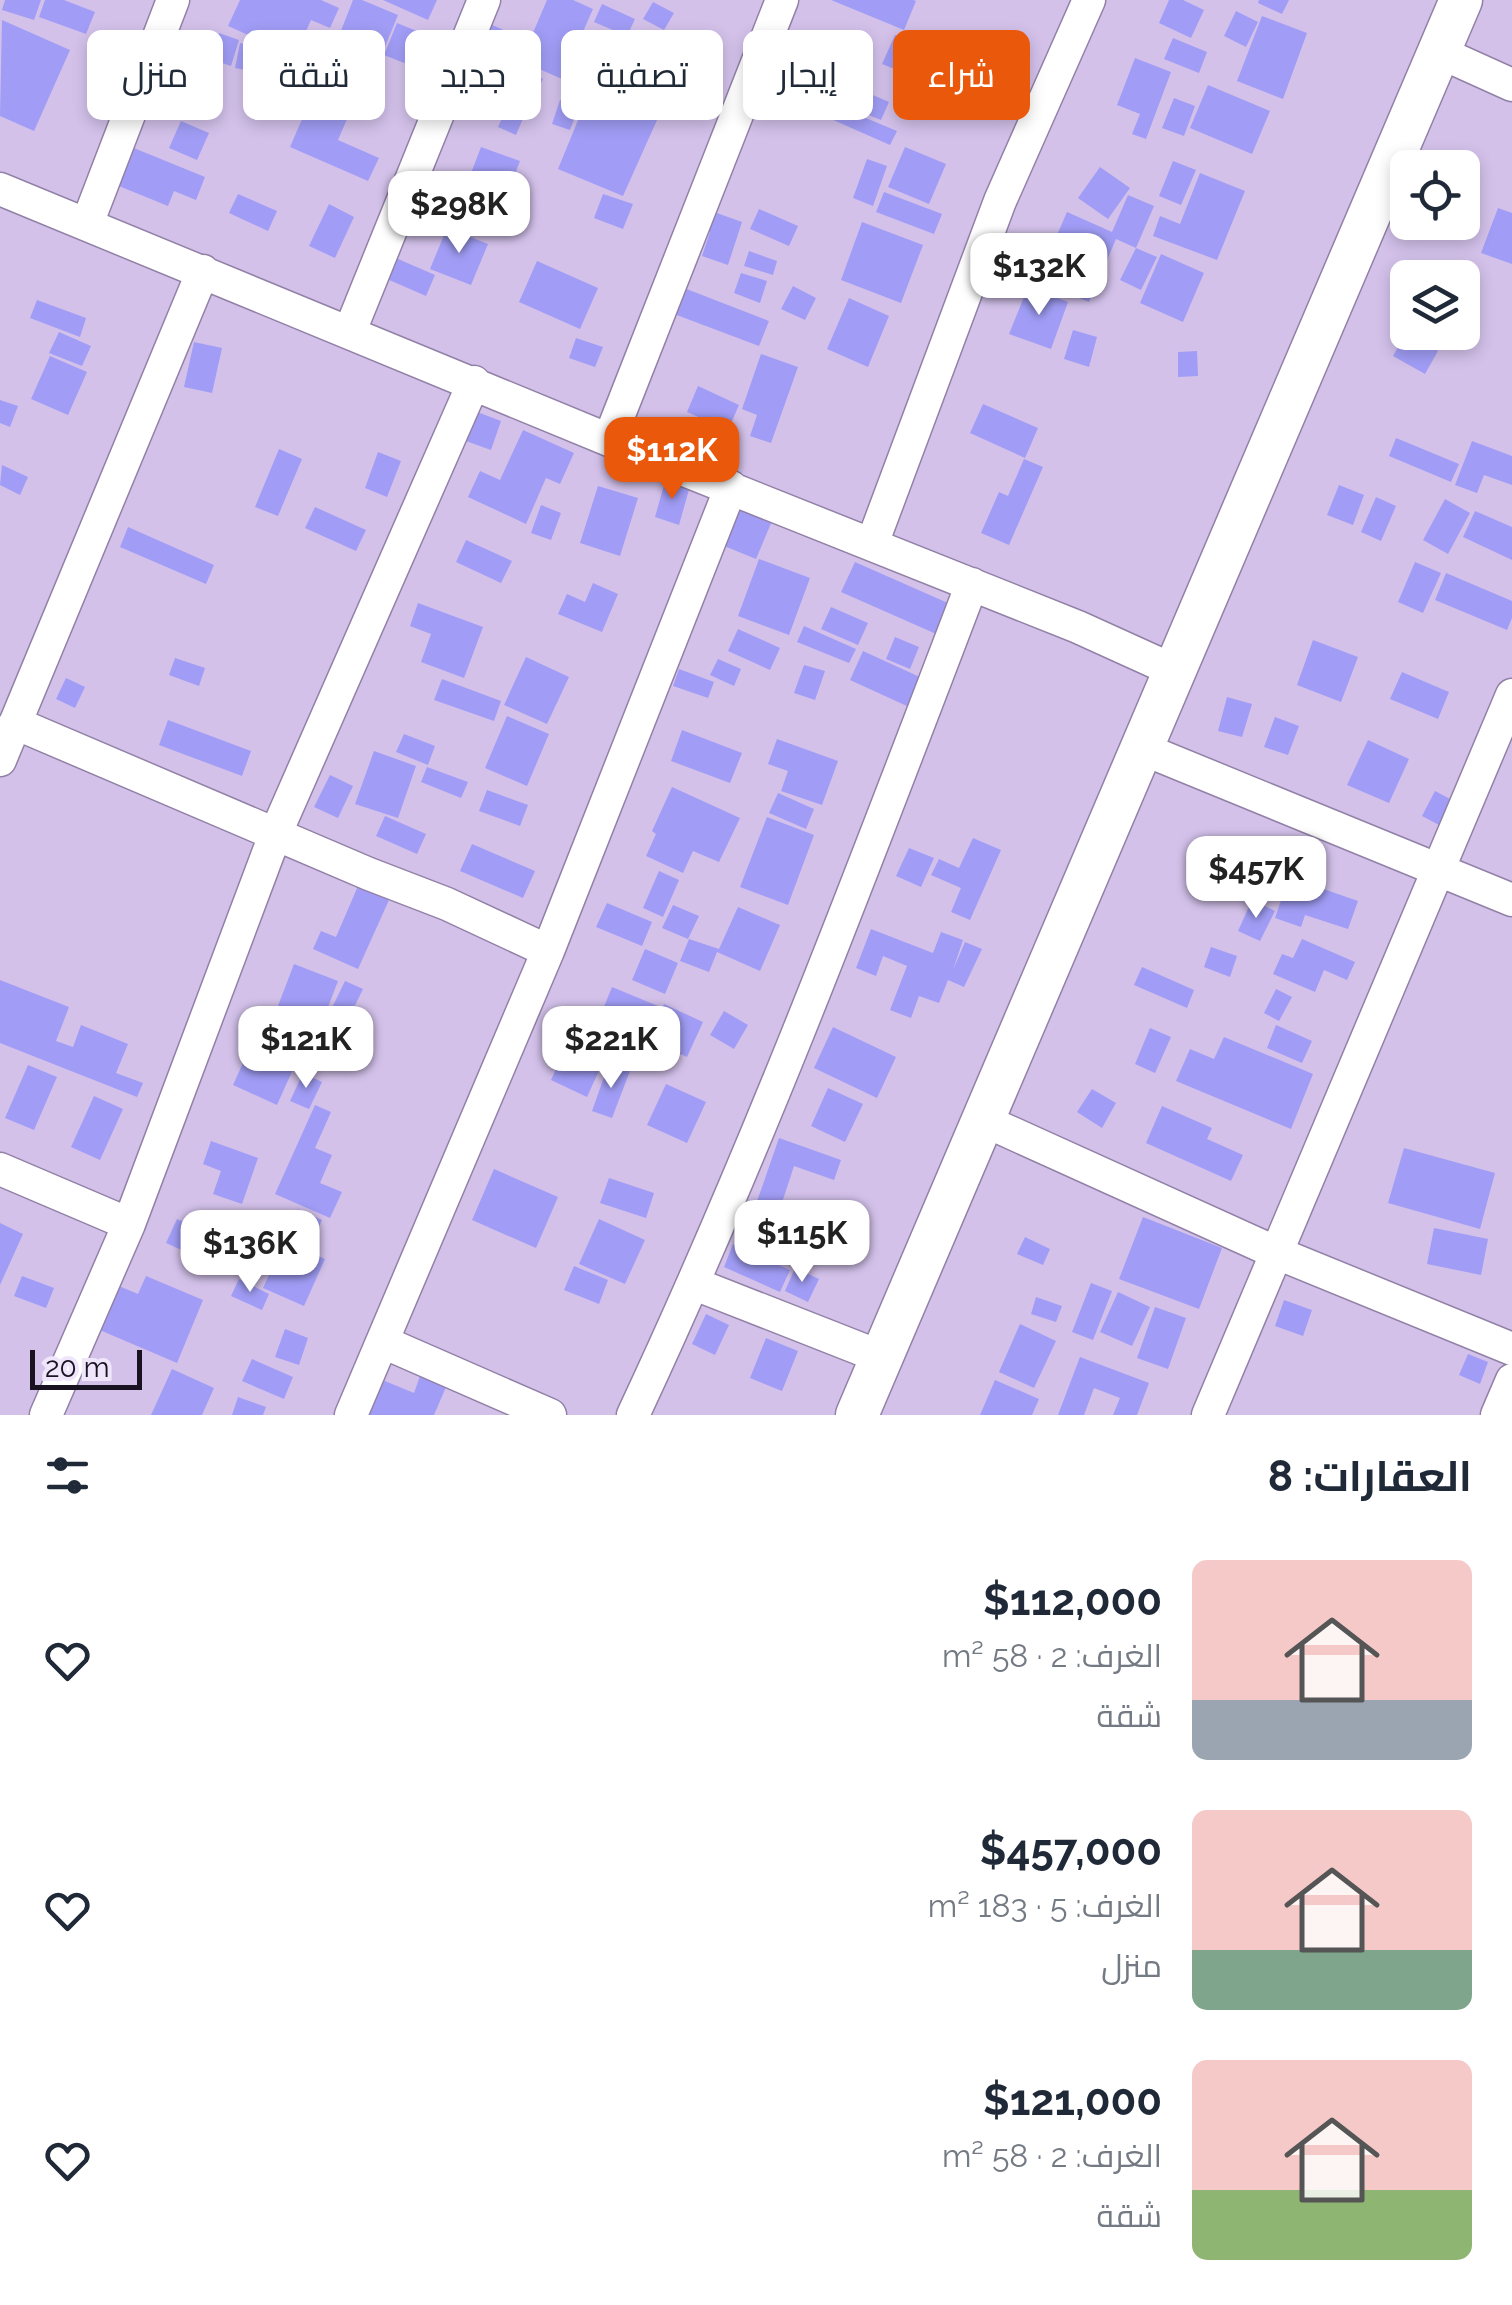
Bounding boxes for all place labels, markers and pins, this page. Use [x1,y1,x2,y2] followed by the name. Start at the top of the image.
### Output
[389,171,529,256] pin: $298K
[969,233,1109,318] pin: $132K
[602,417,742,502] pin: $112K
[1186,836,1326,921] pin: $457K
[236,1006,376,1091] pin: $121K
[541,1006,681,1091] pin: $221K
[732,1200,872,1285] pin: $115K
[180,1210,320,1295] pin: $136K

